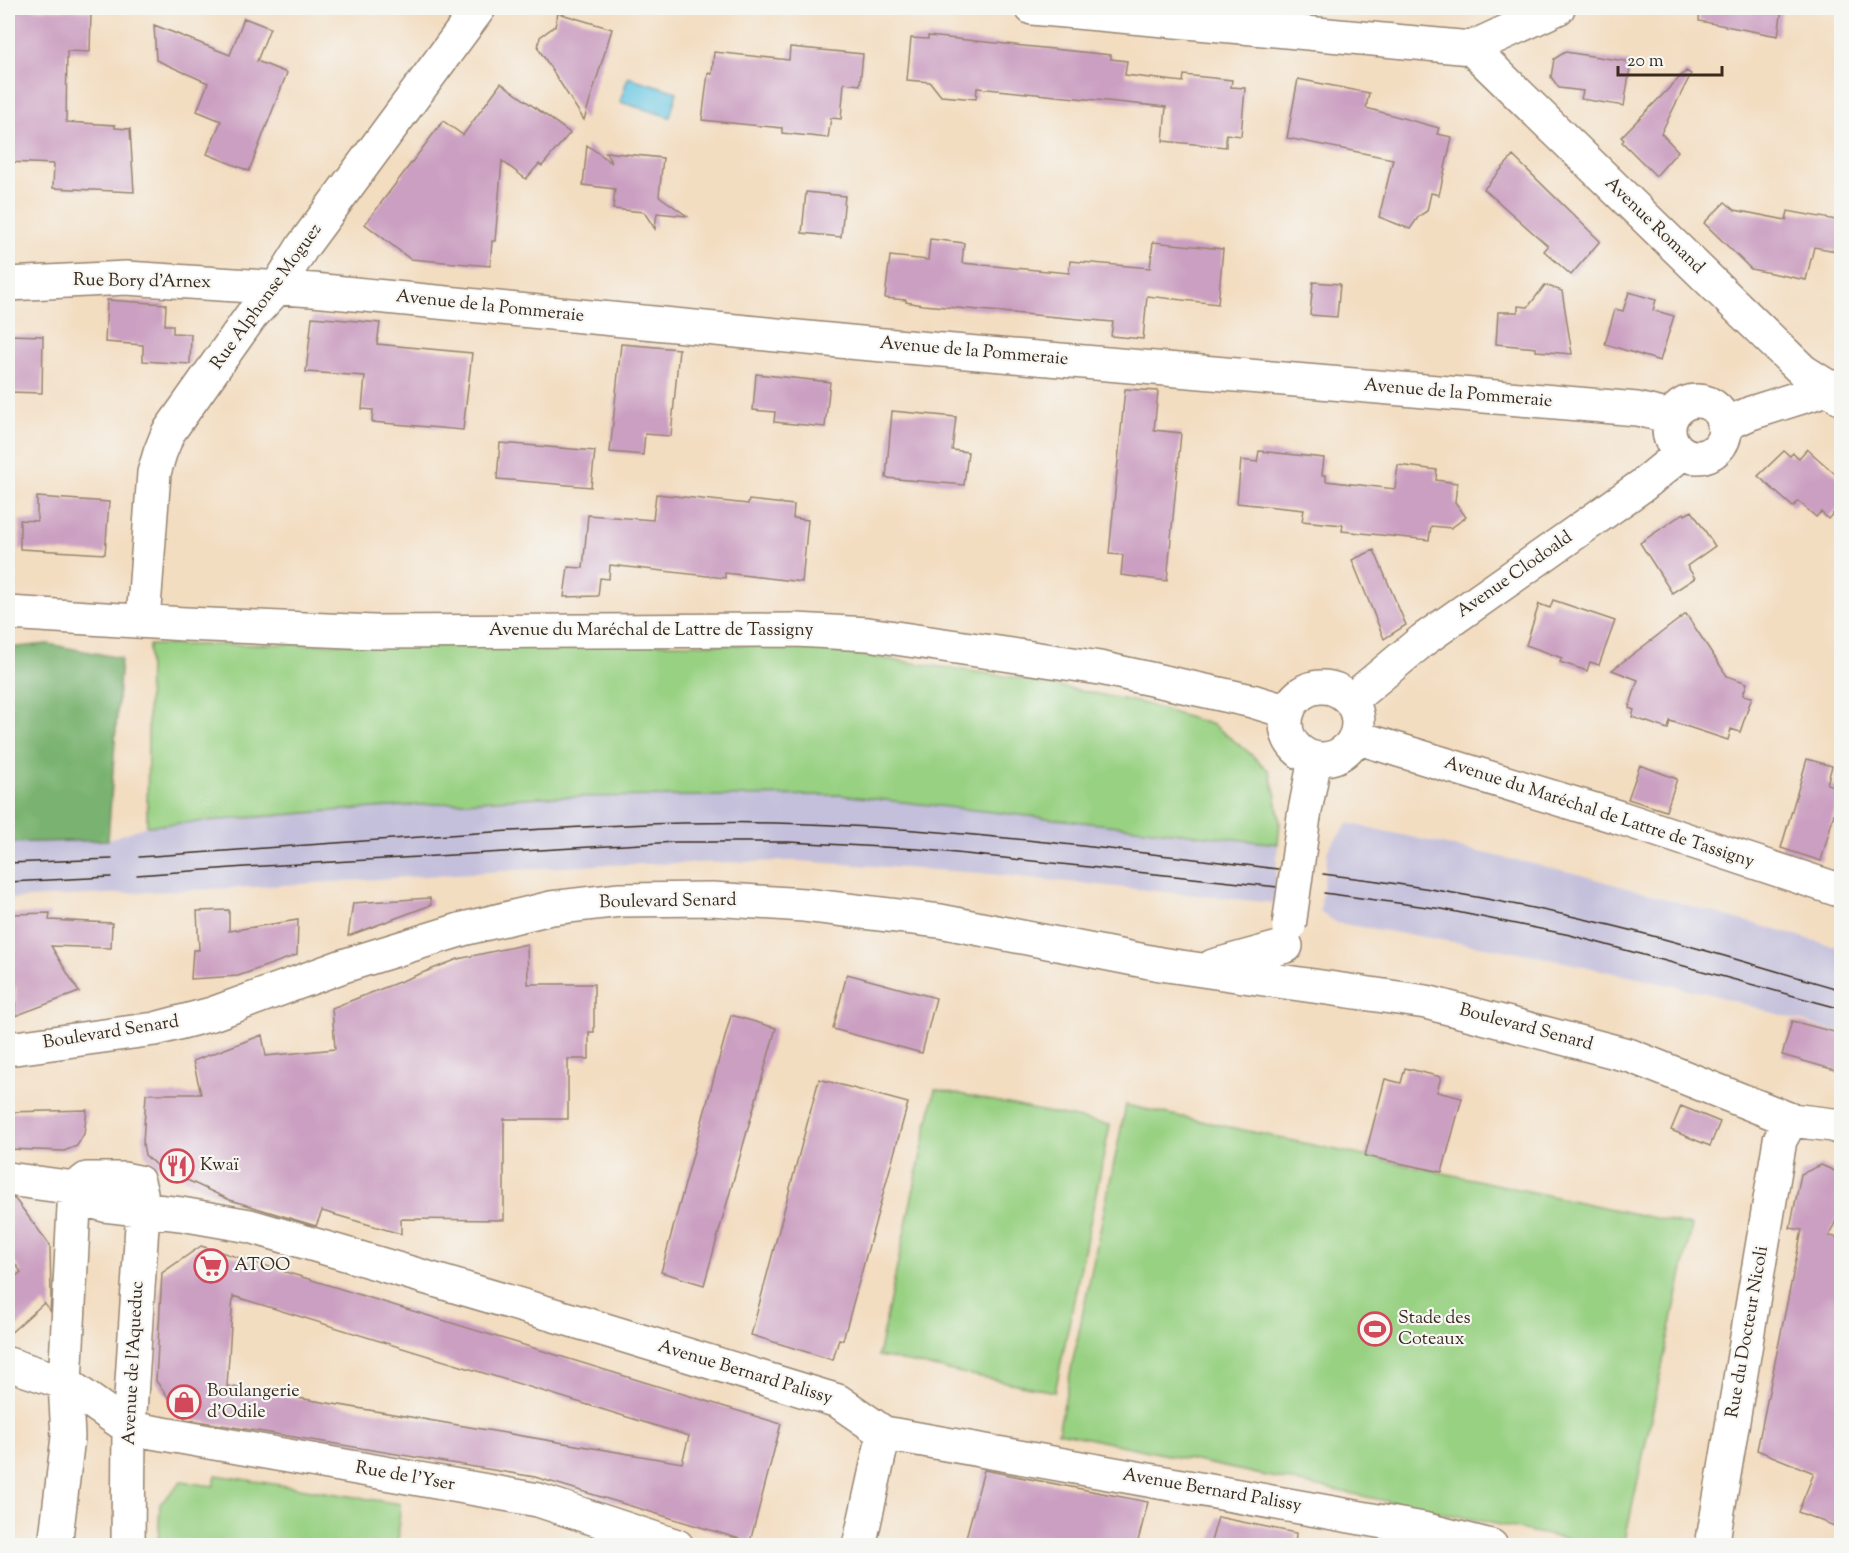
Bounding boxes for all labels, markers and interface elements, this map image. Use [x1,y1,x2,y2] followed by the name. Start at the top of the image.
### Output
[1618,39,1722,77] scale bar
[1627,49,1664,75] text: 20 m
[1598,171,1710,281] street label: Avenue Romand
[205,218,329,375] street label: Rue Alphonse Moguez
[73,268,211,296] street label: Rue Bory d'Arnex
[395,284,585,330] street label: Avenue de la Pommeraie
[879,331,1069,373] street label: Avenue de la Pommeraie
[1363,373,1553,415] street label: Avenue de la Pommeraie
[1452,525,1578,625] street label: Avenue Clodoald
[489,618,813,644] street label: Avenue du Maréchal de Lattre de Tassigny
[1441,750,1757,876] street label: Avenue du Maréchal de Lattre de Tassigny
[599,888,737,916] street label: Boulevard Senard
[1456,998,1596,1058] street label: Boulevard Senard
[41,1009,181,1057] street label: Boulevard Senard
[159,1148,195,1184] restaurant icon: Kwaï
[200,1153,239,1179] place label: Kwaï
[1720,1244,1776,1420] street label: Rue du Docteur Nicoli
[193,1248,229,1284] supermarket icon: ATOO
[234,1253,290,1279] place label: ATOO
[117,1280,151,1446] street label: Avenue de l'Aqueduc
[1398,1306,1471,1353] place label: Stade des Coteaux
[1357,1311,1393,1347] sports icon: Stade des Coteaux
[654,1334,836,1412] street label: Avenue Bernard Palissy
[207,1379,300,1426] place label: Boulangerie d'Odile
[166,1384,202,1420] shop icon: Boulangerie d'Odile
[353,1455,457,1499] street label: Rue de l'Yser
[1120,1462,1304,1520] street label: Avenue Bernard Palissy

